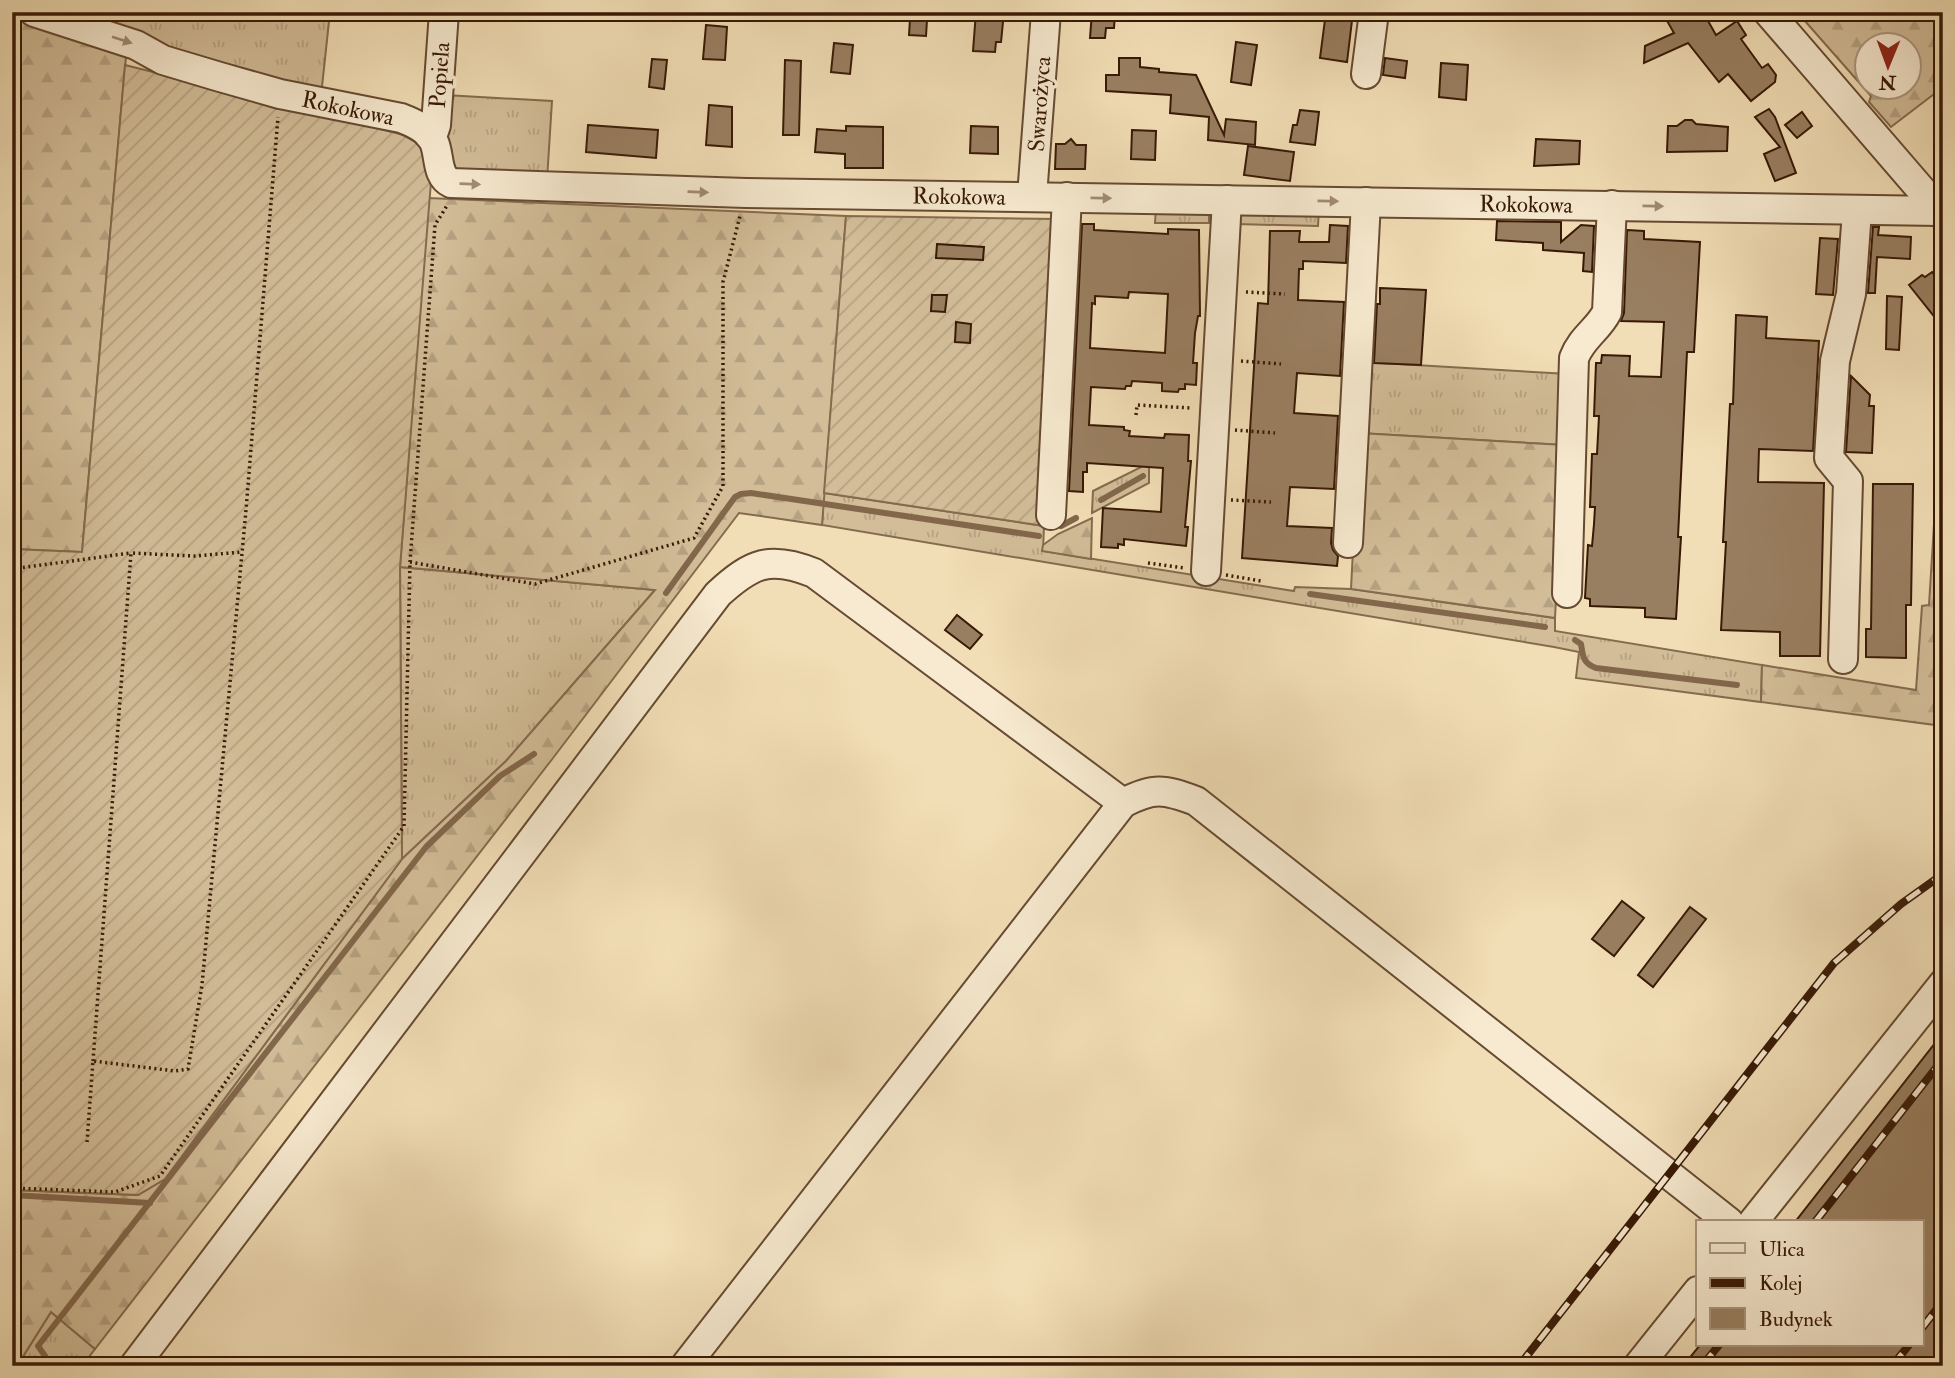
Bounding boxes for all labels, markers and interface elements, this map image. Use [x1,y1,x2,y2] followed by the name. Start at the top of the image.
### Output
[1854,32,1924,102] north arrow
[112,36,133,46] one-way arrow
[423,40,457,109] street label: Popiela
[1022,55,1057,153] street label: Swarożyca
[1878,70,1897,94] text: N
[299,85,397,133] street label: Rokokowa
[460,179,482,190] one-way arrow
[912,181,1007,212] street label: Rokokowa
[687,186,709,197] one-way arrow
[1479,189,1574,220] street label: Rokokowa
[1090,192,1112,203] one-way arrow
[1317,196,1339,207] one-way arrow
[1643,201,1665,212] one-way arrow
[1696,1220,1924,1346] legend
[1759,1236,1805,1263] text: Ulica
[1759,1270,1802,1297] text: Kolej
[1759,1306,1833,1333] text: Budynek

